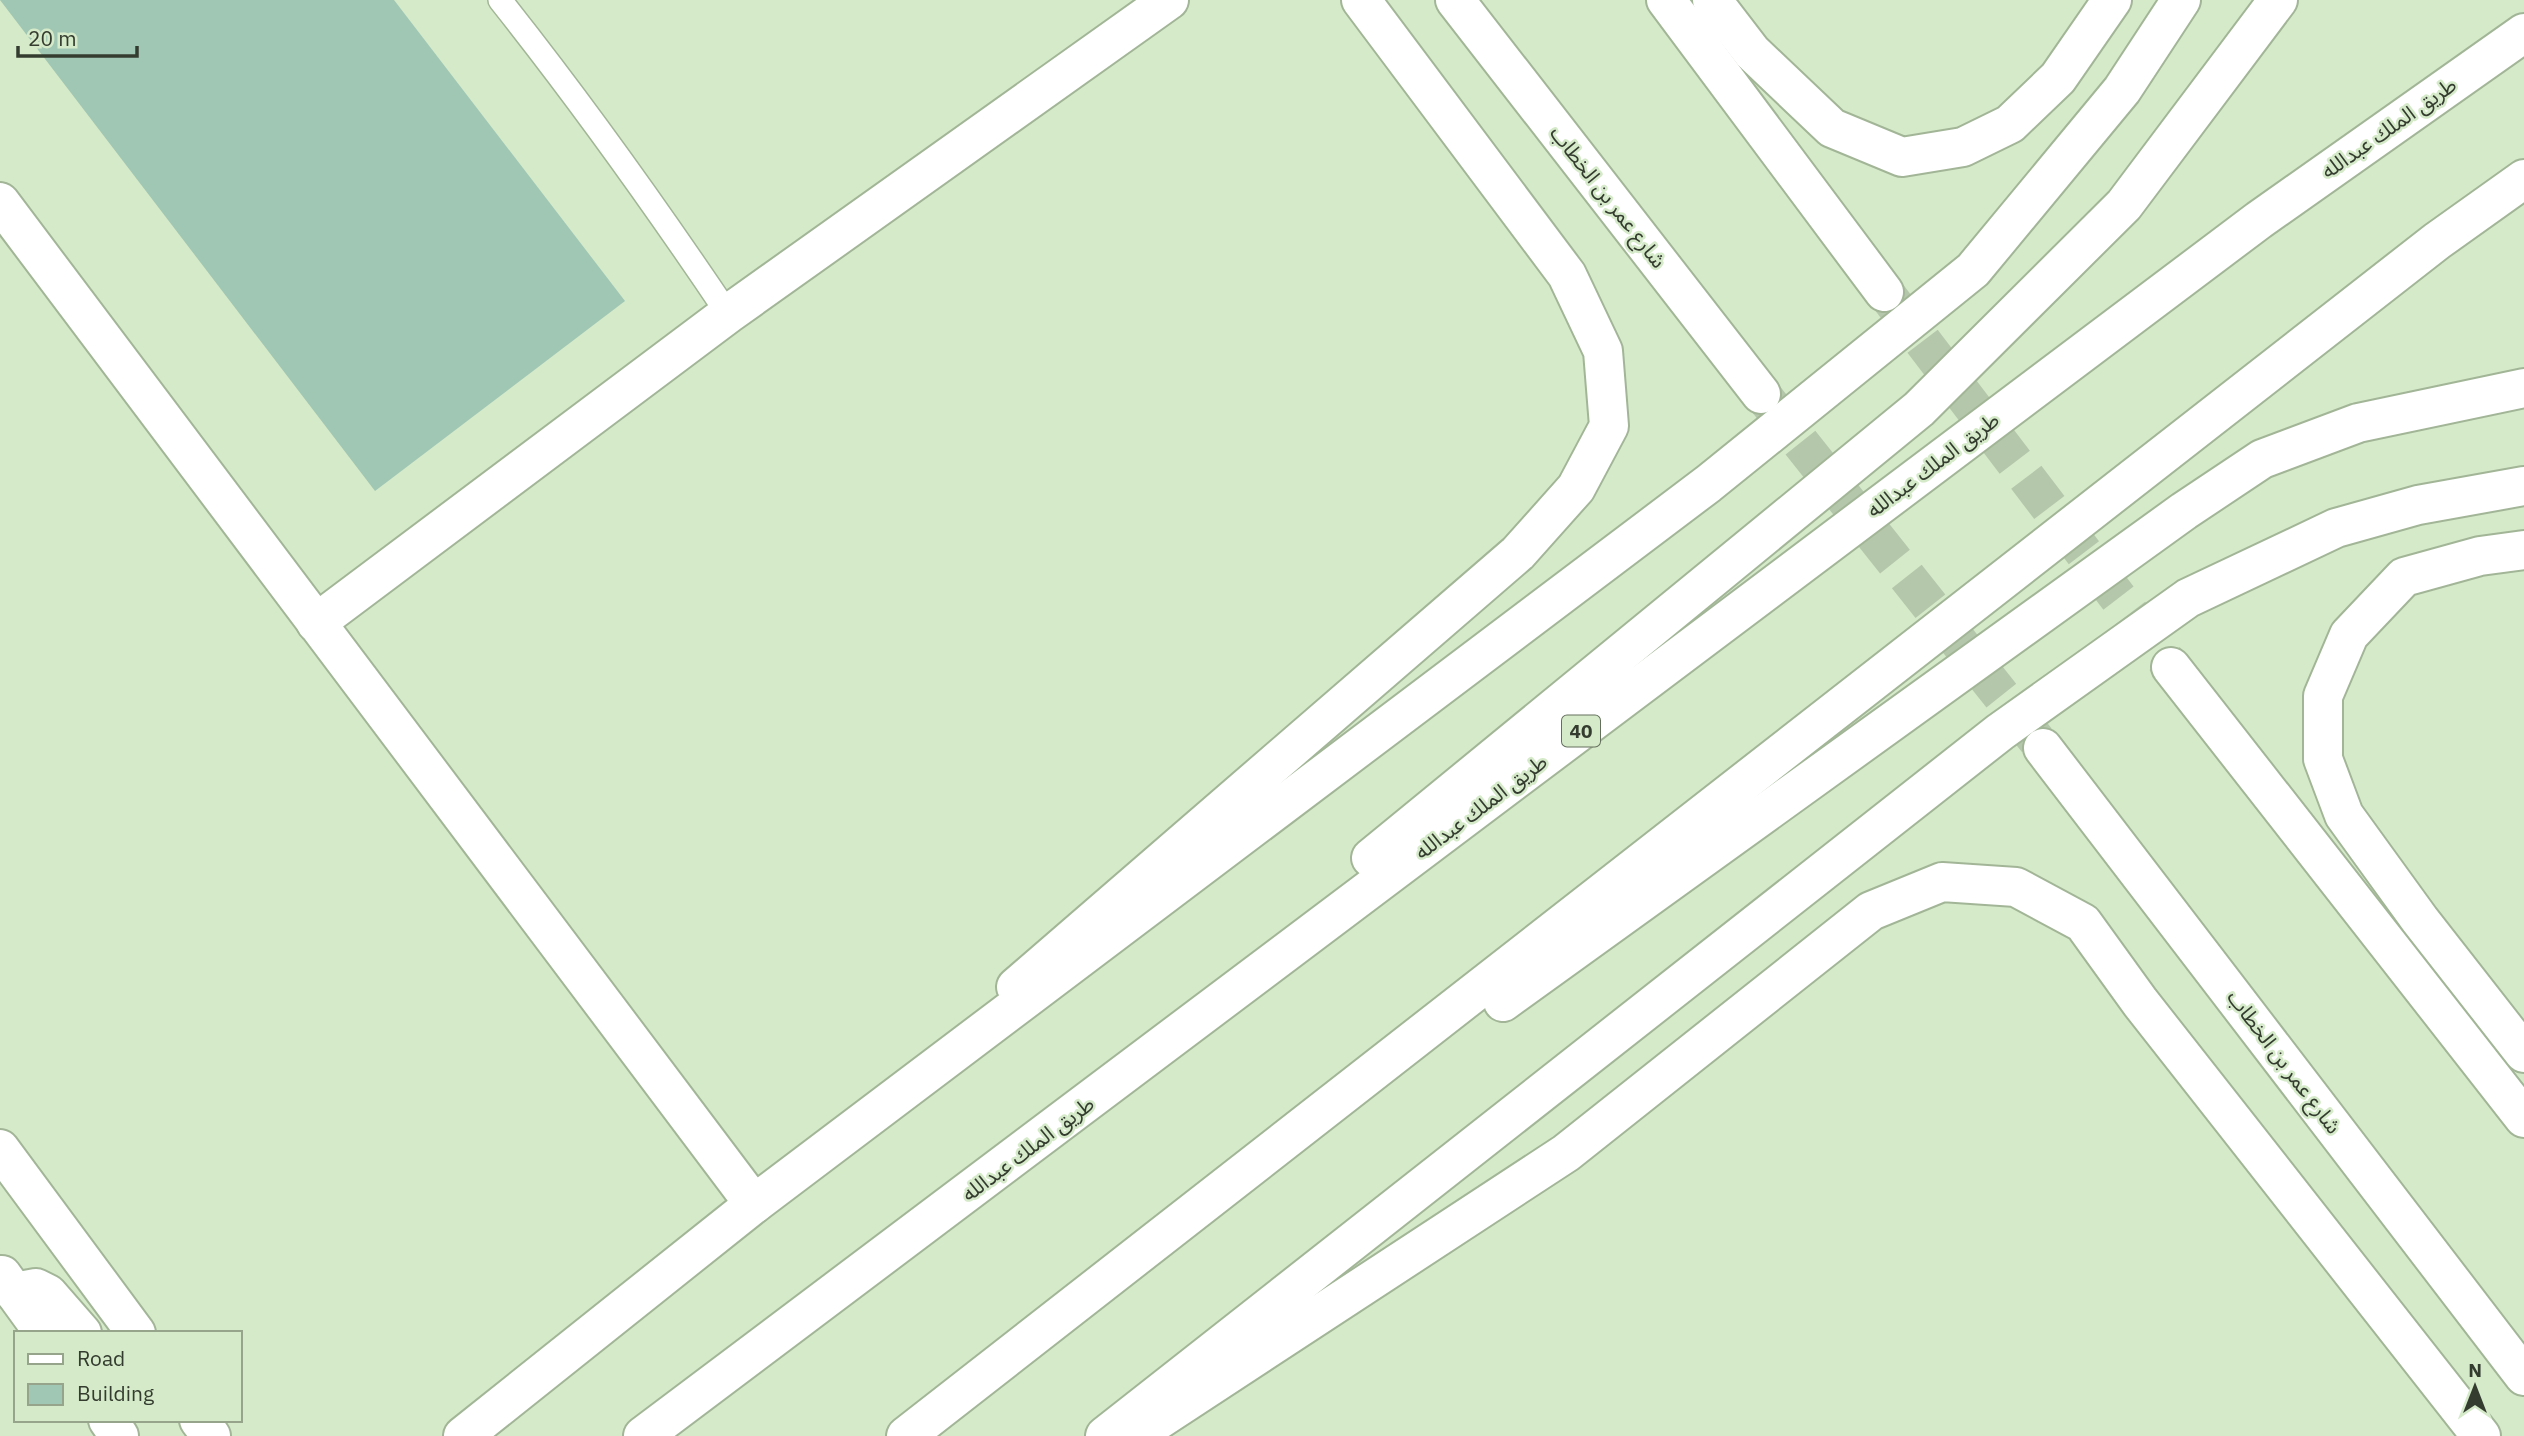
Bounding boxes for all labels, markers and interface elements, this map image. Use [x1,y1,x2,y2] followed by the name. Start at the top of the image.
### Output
[18,14,136,58] scale bar
[28,24,77,52] text: 20 m
[2315,70,2462,184] street label: طريق الملك عبدالله
[1543,119,1673,275] street label: شارع عمر بن الخطاب
[1860,405,2004,523] street label: طريق الملك عبدالله
[1562,716,1600,746] road number: 40
[1408,747,1552,865] street label: طريق الملك عبدالله
[2220,984,2348,1140] street label: شارع عمر بن الخطاب
[955,1089,1099,1207] street label: طريق الملك عبدالله
[14,1331,242,1422] legend
[77,1344,125,1372] text: Road
[2440,1352,2510,1422] north arrow
[2468,1358,2482,1382] text: N
[77,1379,154,1407] text: Building

